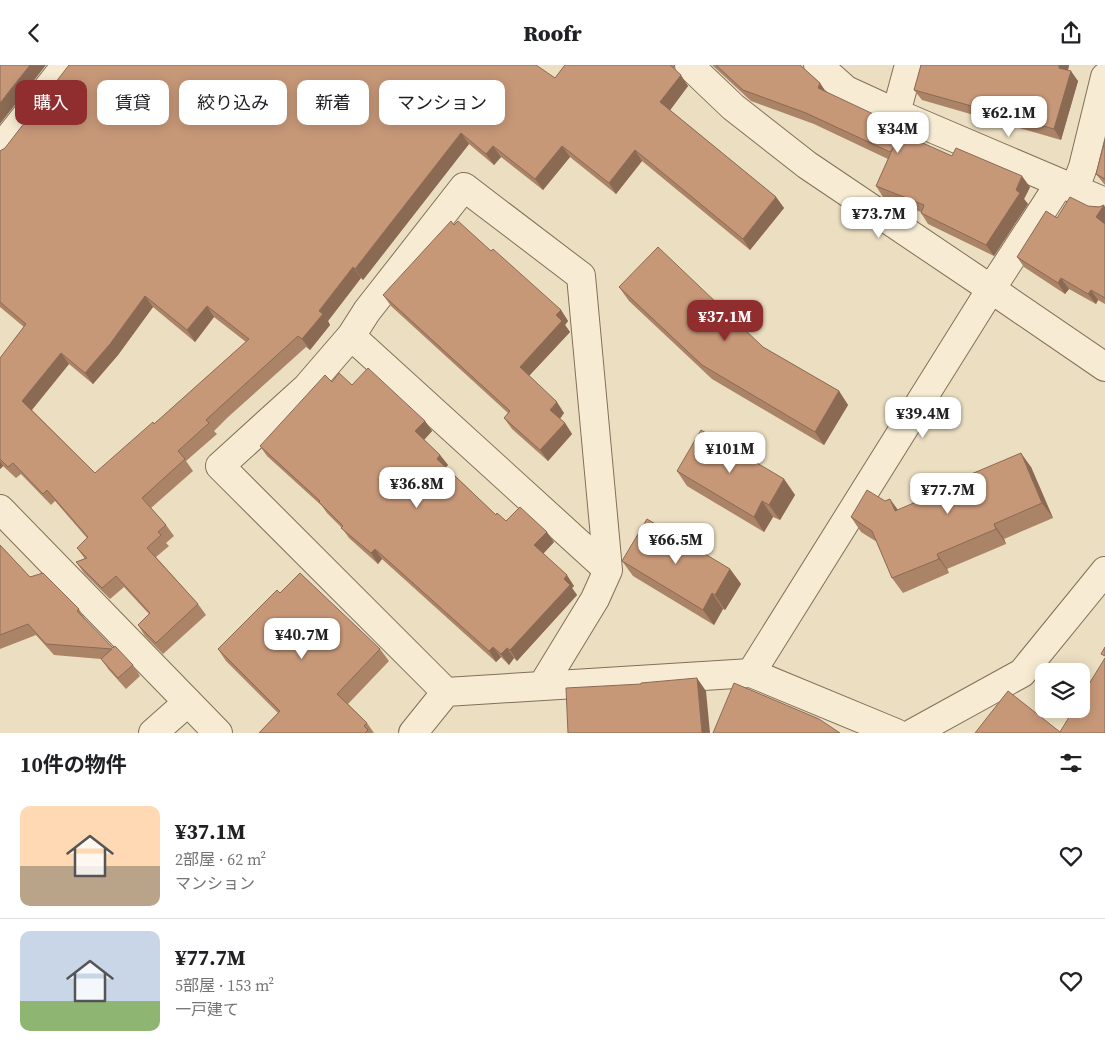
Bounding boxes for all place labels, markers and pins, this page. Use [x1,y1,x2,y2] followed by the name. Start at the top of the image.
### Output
[968,95,1050,138] pin: ¥62.1M
[868,111,928,154] pin: ¥34M
[838,197,920,239] pin: ¥73.7M
[684,299,766,342] pin: ¥37.1M
[882,397,964,439] pin: ¥39.4M
[695,431,765,474] pin: ¥101M
[376,467,458,509] pin: ¥36.8M
[907,473,989,515] pin: ¥77.7M
[635,523,717,565] pin: ¥66.5M
[261,617,343,660] pin: ¥40.7M

